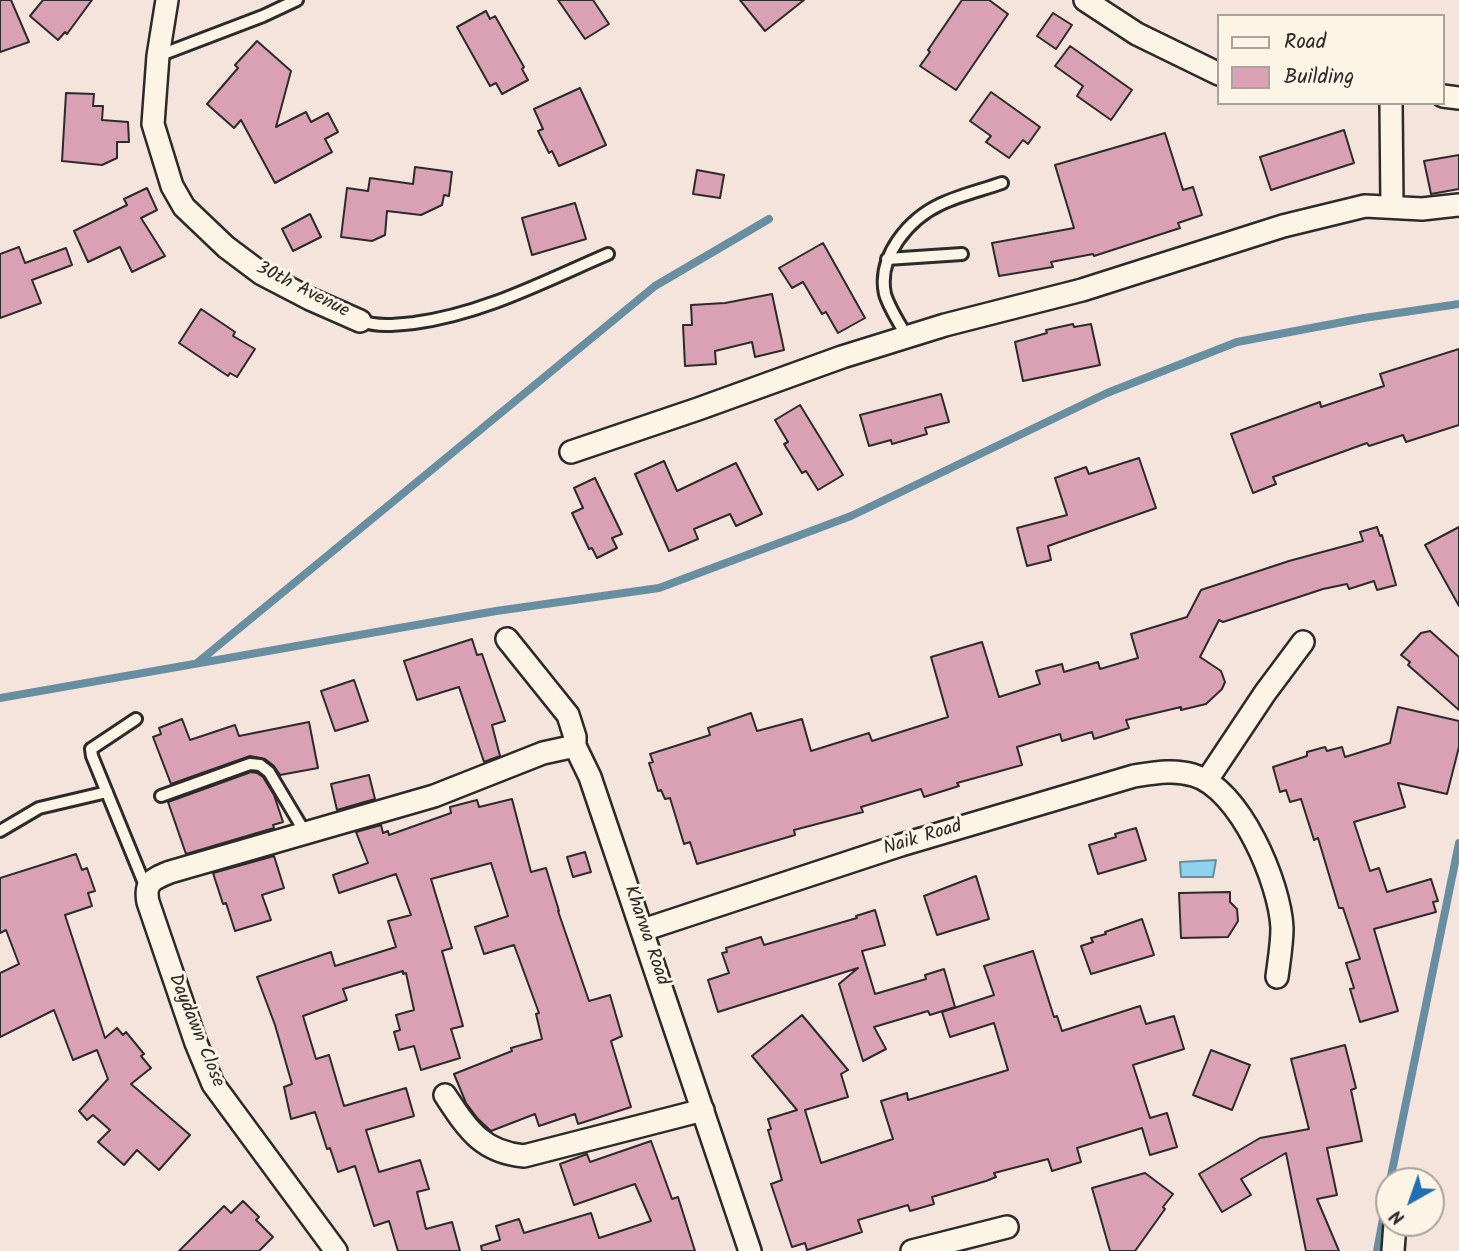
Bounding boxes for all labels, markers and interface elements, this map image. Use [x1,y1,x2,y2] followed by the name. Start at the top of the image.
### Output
[1218,14,1445,105] legend
[1284,26,1326,59] text: Road
[1284,61,1354,94] text: Building
[252,258,352,324] street label: 30th Avenue
[881,816,965,862] street label: Naik Road
[617,883,673,989] street label: Kharwa Road
[162,971,228,1091] street label: Daydawn Close
[1375,1167,1445,1237] north arrow
[1384,1201,1412,1232] text: N

